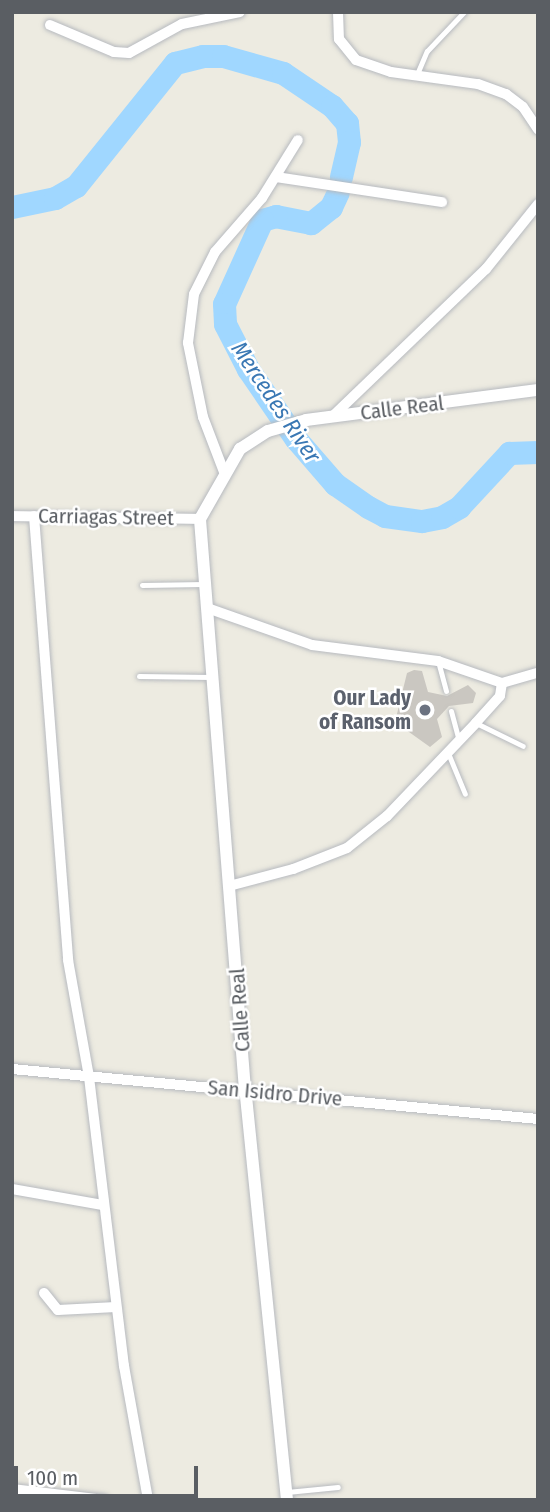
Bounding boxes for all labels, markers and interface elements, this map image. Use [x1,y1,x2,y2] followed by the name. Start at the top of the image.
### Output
[225,336,327,468] water label: Mercedes River
[359,390,445,426] street label: Calle Real
[38,503,174,531] street label: Carriagas Street
[319,685,411,735] place label: Our Lady of Ransom
[417,702,433,718] marker: Our Lady of Ransom
[225,967,255,1053] street label: Calle Real
[207,1075,343,1111] street label: San Isidro Drive
[18,1452,201,1496] scale bar
[27,1465,78,1491] text: 100 m

